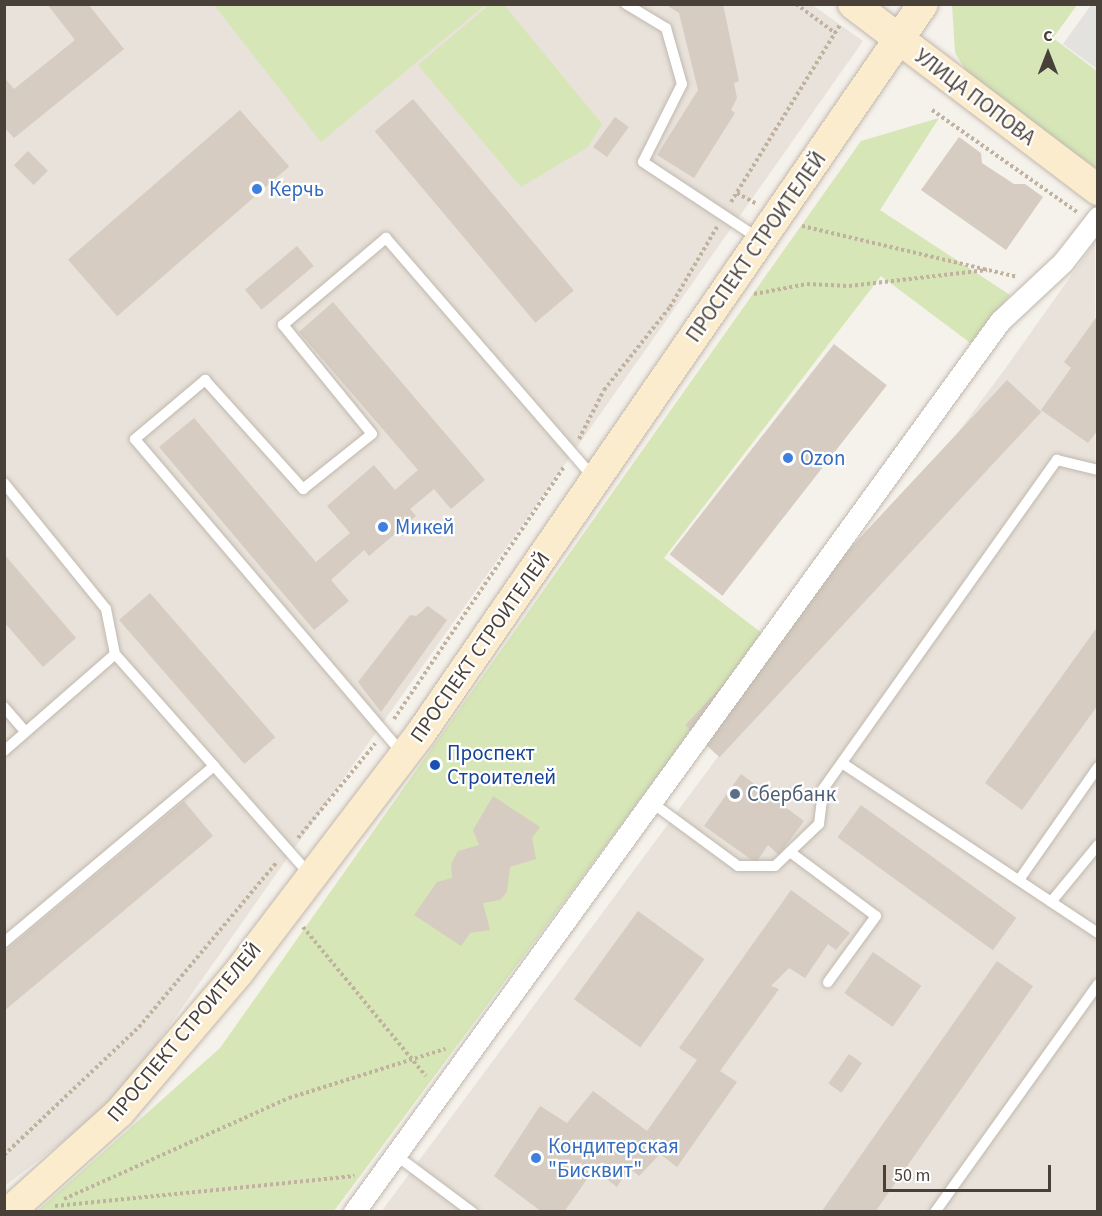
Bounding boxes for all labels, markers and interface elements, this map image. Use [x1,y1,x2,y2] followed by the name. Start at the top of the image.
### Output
[1018,24,1078,84] north arrow
[1043,25,1053,47] text: С
[910,43,1040,151] street label: УЛИЦА ПОПОВА
[681,147,831,347] street label: ПРОСПЕКТ СТРОИТЕЛЕЙ
[269,176,324,202] place label: Керчь
[250,182,264,196] marker: Керчь
[800,445,845,471] place label: Ozon
[781,451,795,465] marker: Ozon
[395,514,454,540] place label: Микей
[376,520,390,534] marker: Микей
[405,547,555,747] street label: ПРОСПЕКТ СТРОИТЕЛЕЙ
[447,740,556,790] place label: Проспект Строителей
[428,758,442,772] marker: Проспект Строителей
[747,781,836,807] place label: Сбербанк
[728,787,742,801] marker: Сбербанк
[102,937,266,1127] street label: ПРОСПЕКТ СТРОИТЕЛЕЙ
[548,1133,679,1183] place label: Кондитерская "Бисквит"
[529,1151,543,1165] marker: Кондитерская "Бисквит"
[886,1153,1054,1191] scale bar
[894,1163,930,1188] text: 50 m

